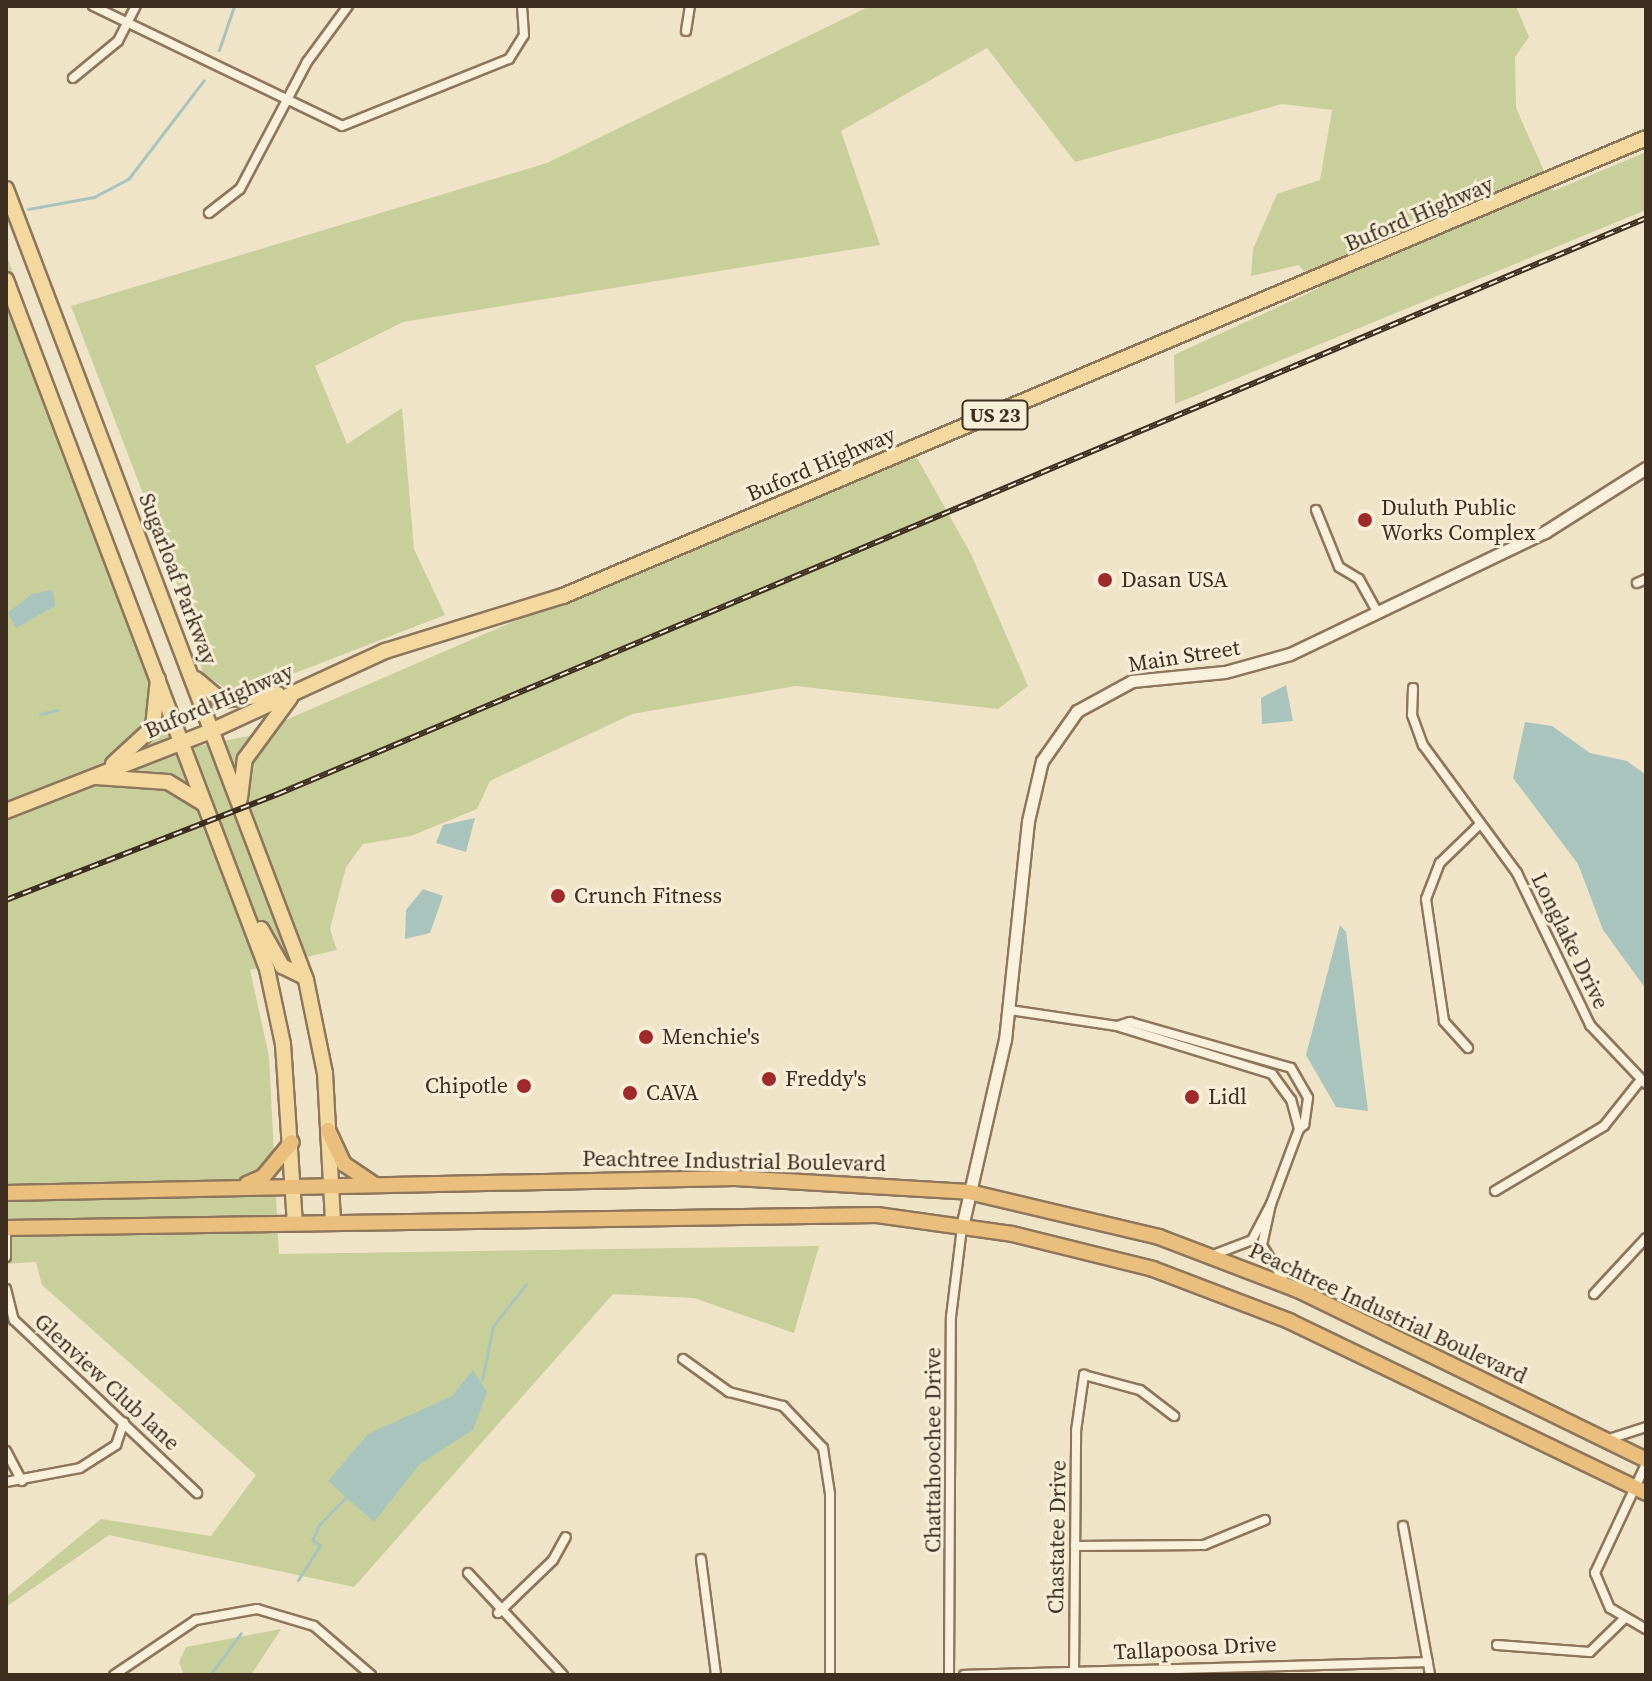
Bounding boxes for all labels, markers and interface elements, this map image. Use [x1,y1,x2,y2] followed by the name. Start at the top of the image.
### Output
[1341,171,1497,257] street label: Buford Highway
[961,399,1029,431] road number: US 23
[743,421,899,507] street label: Buford Highway
[133,490,223,668] street label: Sugarloaf Parkway
[1381,494,1536,546] place label: Duluth Public Works Complex
[1356,511,1374,529] marker: Duluth Public Works Complex
[1121,567,1228,593] place label: Dasan USA
[1096,571,1114,589] marker: Dasan USA
[1126,634,1242,678] street label: Main Street
[141,658,297,744] street label: Buford Highway
[1526,869,1614,1013] street label: Longlake Drive
[574,883,722,909] place label: Crunch Fitness
[549,887,567,905] marker: Crunch Fitness
[662,1024,760,1050] place label: Menchie's
[637,1028,655,1046] marker: Menchie's
[785,1066,866,1092] place label: Freddy's
[760,1070,778,1088] marker: Freddy's
[425,1073,508,1099] place label: Chipotle
[515,1077,533,1095] marker: Chipotle
[646,1080,699,1106] place label: CAVA
[621,1084,639,1102] marker: CAVA
[1208,1084,1247,1110] place label: Lidl
[1183,1088,1201,1106] marker: Lidl
[582,1145,886,1177] street label: Peachtree Industrial Boulevard
[1245,1237,1531,1389] street label: Peachtree Industrial Boulevard
[29,1308,185,1456] street label: Glenview Club lane
[920,1347,946,1553] street label: Chattahoochee Drive
[1042,1460,1072,1614] street label: Chastatee Drive
[1113,1631,1277,1665] street label: Tallapoosa Drive

